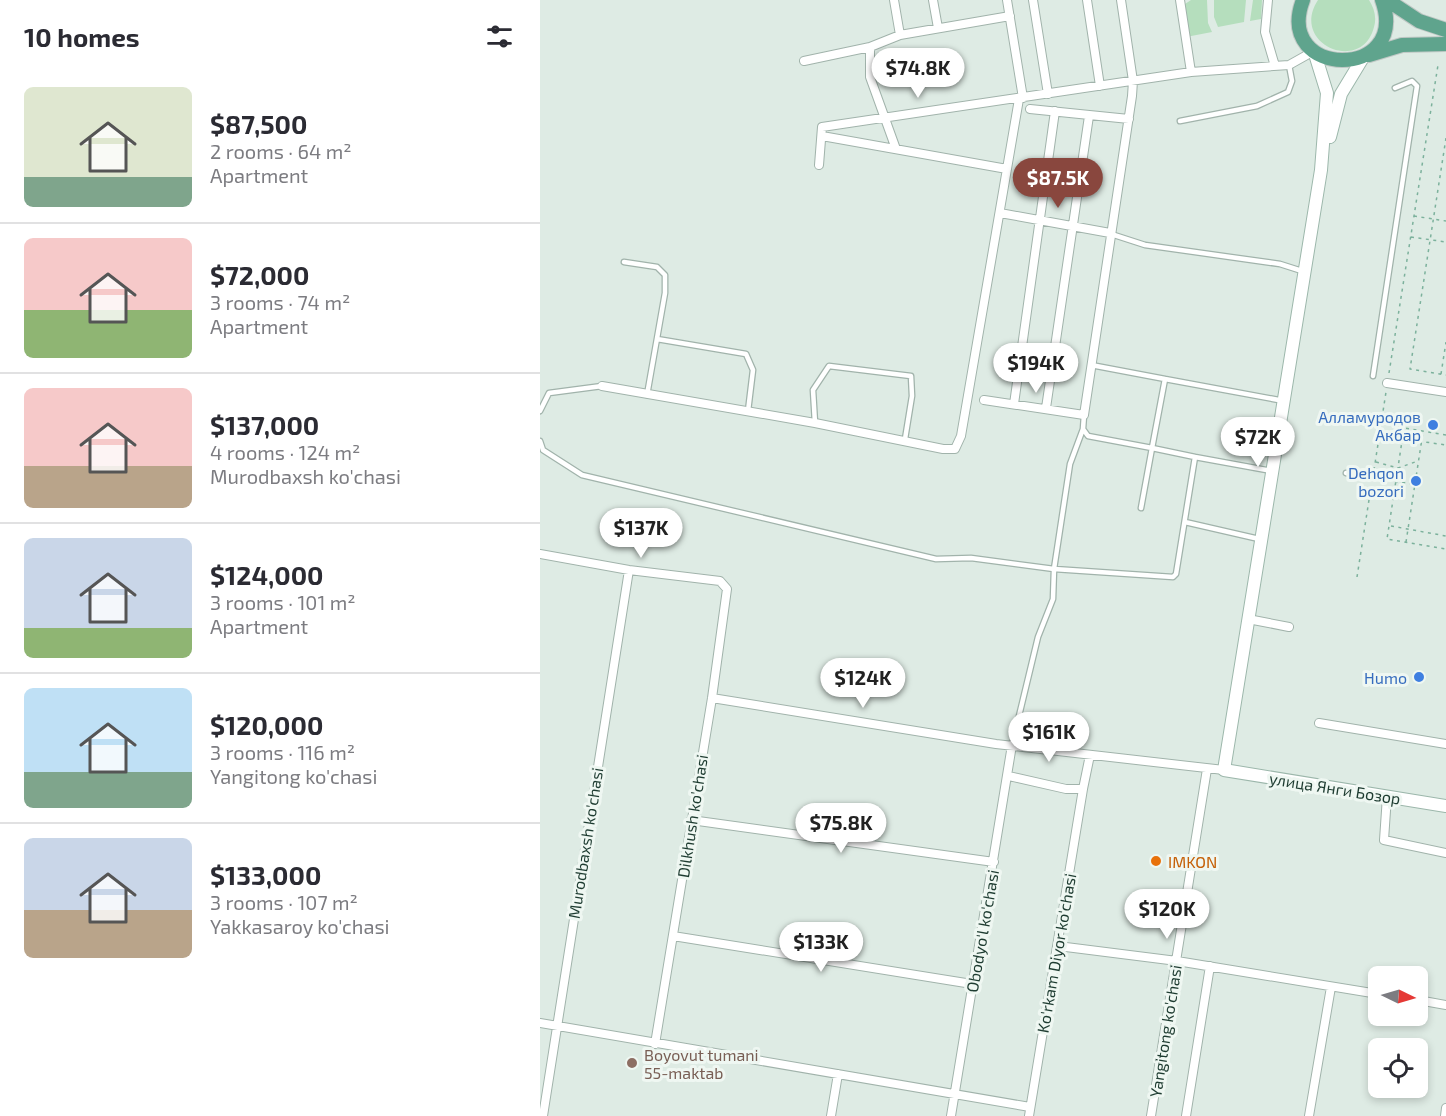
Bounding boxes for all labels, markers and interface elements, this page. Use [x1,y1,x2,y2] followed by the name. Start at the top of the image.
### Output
[483,20,516,53] icon: filters
[24,21,140,52] text: 10 homes
[869,48,967,99] pin: $74.8K
[886,55,950,79] text: $74.8K
[210,108,307,139] text: $87,500
[72,111,144,183] icon: home
[210,139,352,163] text: 2 rooms · 64 m²
[1009,158,1107,209] pin: $87.5K
[210,163,308,187] text: Apartment
[1027,165,1089,189] text: $87.5K
[210,259,309,290] text: $72,000
[72,262,144,334] icon: home
[210,290,350,314] text: 3 rooms · 74 m²
[210,314,308,338] text: Apartment
[994,343,1078,394] pin: $194K
[1007,350,1065,374] text: $194K
[1318,407,1421,444] place label: Алламуродов Акбар
[210,409,319,440] text: $137,000
[72,412,144,484] icon: home
[1222,417,1294,468] pin: $72K
[1426,418,1440,432] marker: Алламуродов Акбар
[1235,424,1281,448] text: $72K
[210,440,360,464] text: 4 rooms · 124 m²
[1348,463,1404,500] place label: Dehqon bozori
[210,464,401,488] text: Murodbaxsh ko'chasi
[1409,474,1423,488] marker: Dehqon bozori
[599,508,683,559] pin: $137K
[614,515,668,539] text: $137K
[210,559,324,590] text: $124,000
[72,562,144,634] icon: home
[210,590,356,614] text: 3 rooms · 101 m²
[210,614,308,638] text: Apartment
[821,658,905,709] pin: $124K
[834,665,892,689] text: $124K
[1364,668,1407,687] place label: Humo
[1412,670,1426,684] marker: Humo
[210,709,323,740] text: $120,000
[72,712,144,784] icon: home
[1007,712,1091,763] pin: $161K
[1022,719,1076,743] text: $161K
[210,740,355,764] text: 3 rooms · 116 m²
[673,753,711,879] street label: Dilkhush ko'chasi
[210,764,377,788] text: Yangitong ko'chasi
[564,766,606,920] street label: Murodbaxsh ko'chasi
[1268,768,1402,809] street label: улица Янги Бозор
[792,803,890,854] pin: $75.8K
[809,810,873,834] text: $75.8K
[1168,852,1217,871] place label: IMKON
[1149,854,1163,868] marker: IMKON
[210,859,321,890] text: $133,000
[72,862,144,934] icon: home
[962,868,1002,994] street label: Obodyo'l ko'chasi
[1033,872,1079,1034] street label: Ko'rkam Diyor ko'chasi
[1125,889,1209,940] pin: $120K
[210,890,358,914] text: 3 rooms · 107 m²
[1138,896,1196,920] text: $120K
[210,914,390,938] text: Yakkasaroy ko'chasi
[779,922,863,973] pin: $133K
[793,929,849,953] text: $133K
[1145,963,1185,1099] street label: Yangitong ko'chasi
[1368,966,1428,1026] north arrow
[1368,966,1428,1098] map controls
[1368,1038,1428,1098] button: locate
[644,1045,759,1082] place label: Boyovut tumani 55-maktab
[625,1056,639,1070] marker: Boyovut tumani 55-maktab

